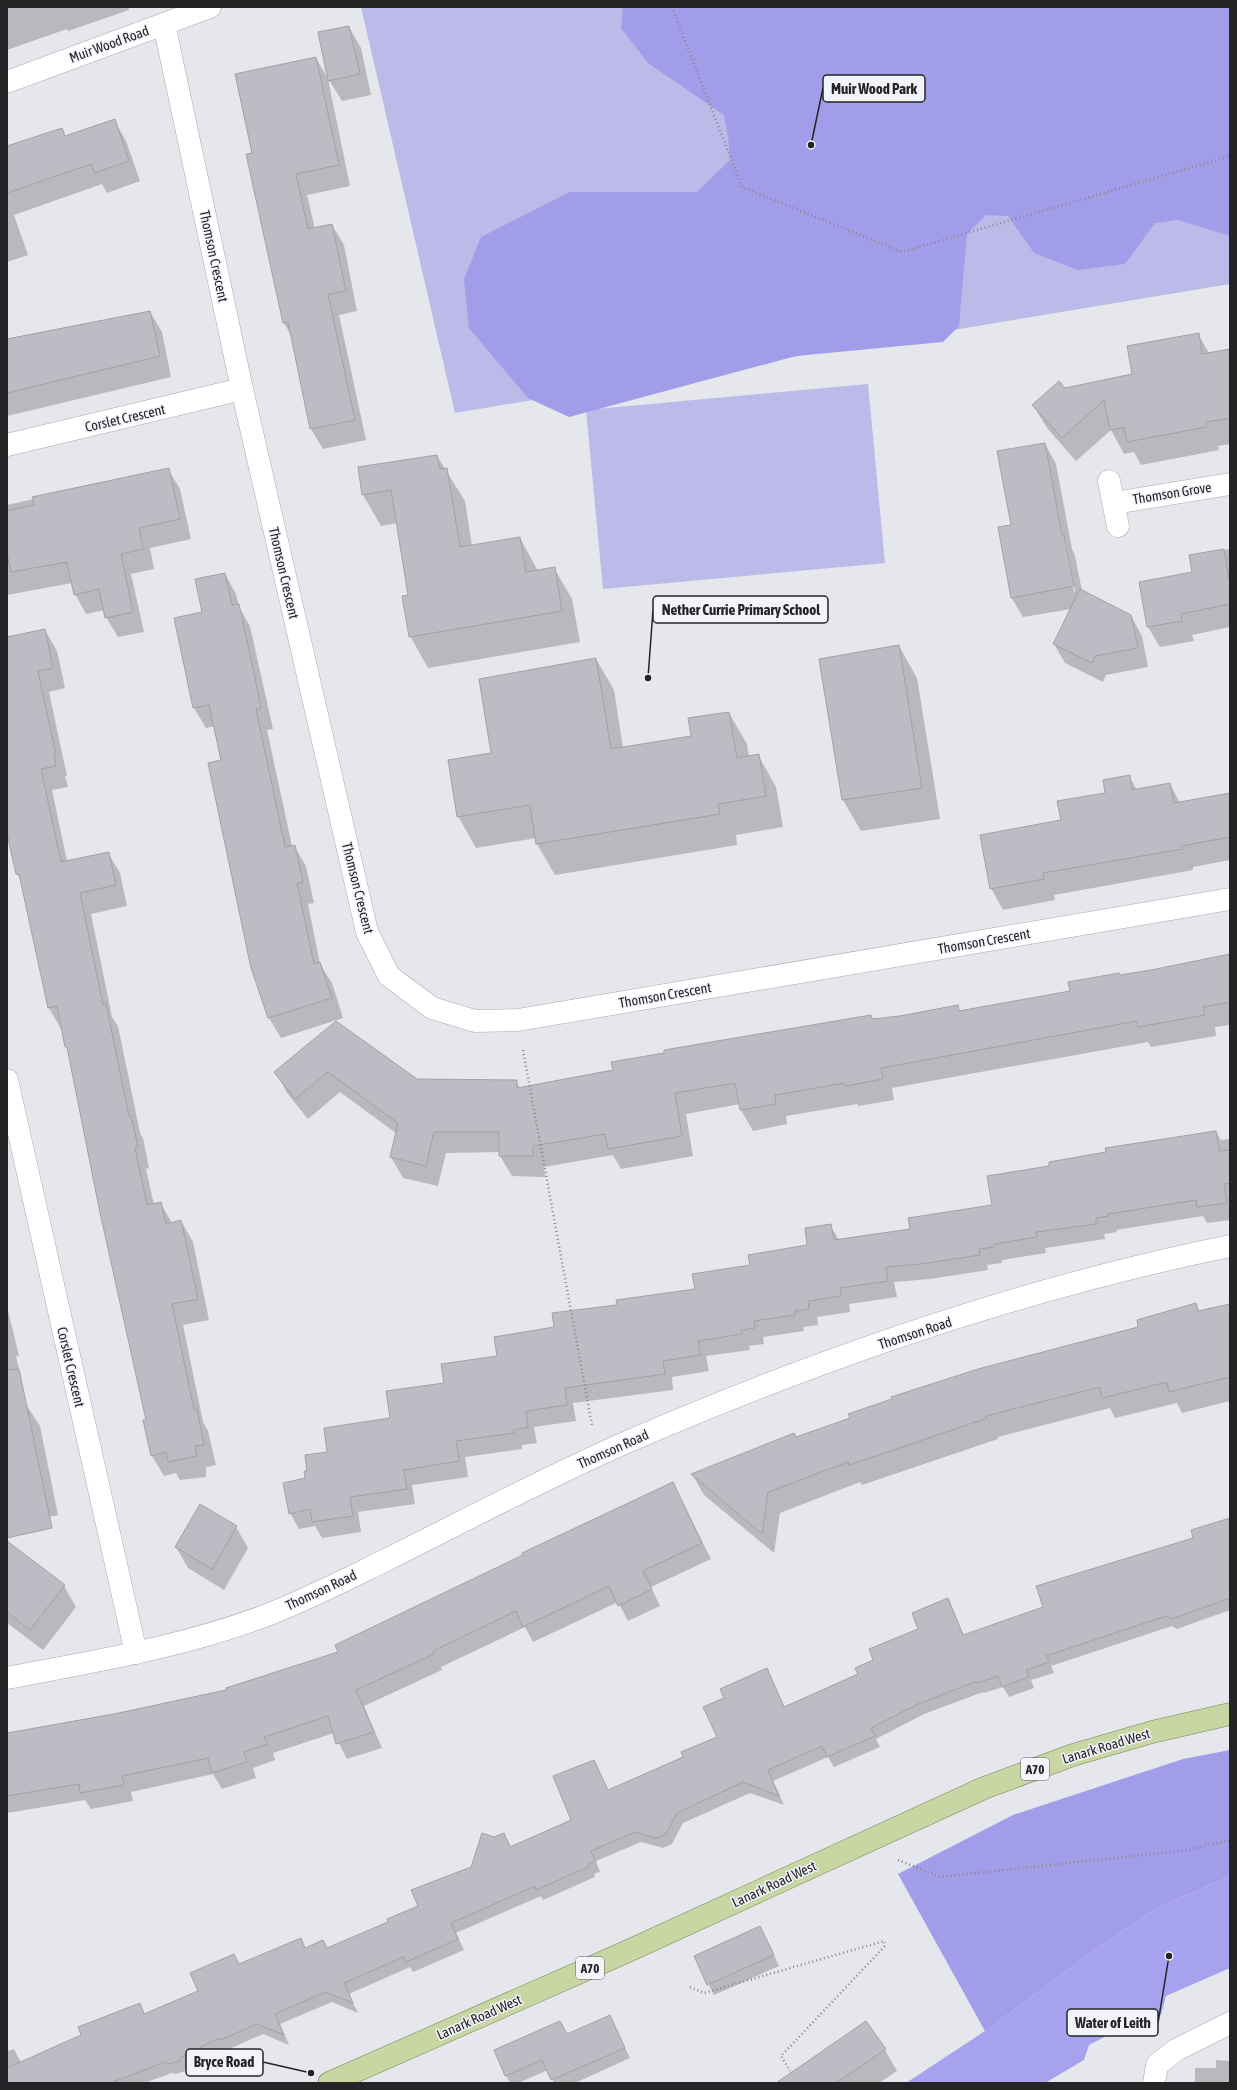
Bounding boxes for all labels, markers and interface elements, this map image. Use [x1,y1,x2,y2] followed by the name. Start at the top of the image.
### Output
[67,22,151,66] street label: Muir Wood Road
[823,75,925,102] callout: Muir Wood Park
[831,80,917,97] text: Muir Wood Park
[196,209,232,303] street label: Thomson Crescent
[83,401,167,435] street label: Corslet Crescent
[1131,479,1213,507] street label: Thomson Grove
[266,526,302,620] street label: Thomson Crescent
[653,596,828,623] callout: Nether Currie Primary School
[662,601,821,618] text: Nether Currie Primary School
[339,841,377,935] street label: Thomson Crescent
[937,925,1031,957] street label: Thomson Crescent
[618,979,712,1011] street label: Thomson Crescent
[876,1314,954,1352] street label: Thomson Road
[54,1325,88,1409] street label: Corslet Crescent
[575,1426,651,1472] street label: Thomson Road
[283,1567,359,1613] street label: Thomson Road
[1060,1725,1152,1767] street label: Lanark Road West
[1021,1758,1049,1780] road number: A70
[729,1857,819,1911] street label: Lanark Road West
[576,1957,604,1979] road number: A70
[434,1991,524,2043] street label: Lanark Road West
[1067,2009,1158,2036] callout: Water of Leith
[1074,2014,1151,2031] text: Water of Leith
[186,2049,263,2076] callout: Bryce Road
[194,2053,254,2070] text: Bryce Road

